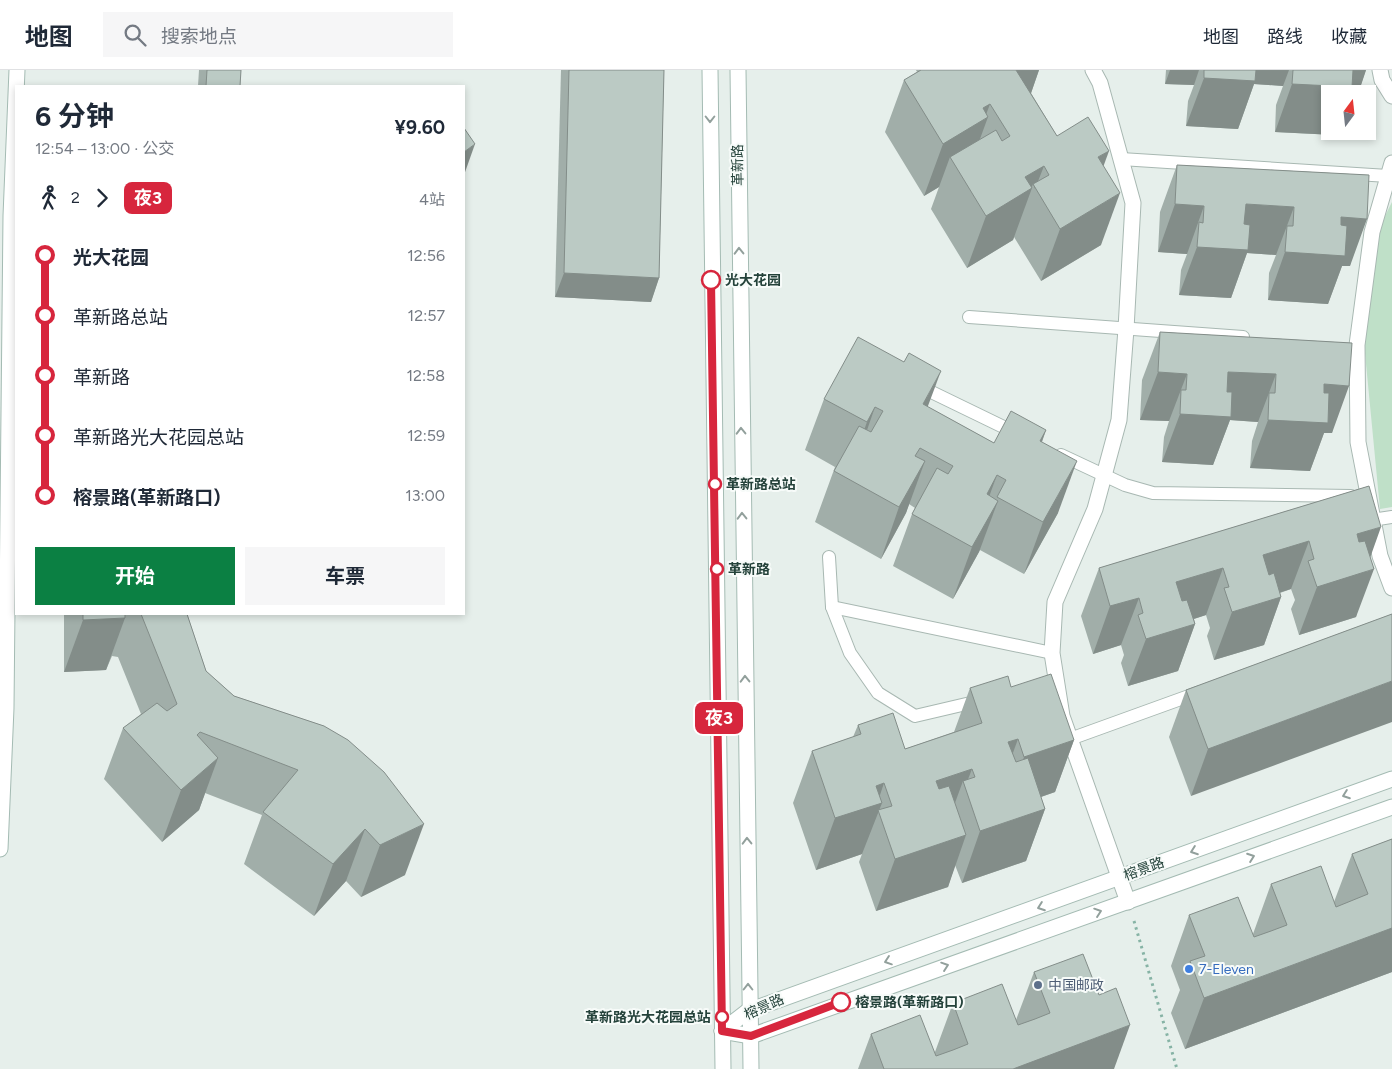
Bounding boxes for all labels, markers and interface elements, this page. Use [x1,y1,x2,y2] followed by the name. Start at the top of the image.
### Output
[103,12,453,57] search box
[121,21,149,49] icon: search
[25,22,73,51] text: 地图
[161,25,237,48] text: 搜索地点
[1203,26,1239,48] text: 地图
[1267,26,1303,48] text: 路线
[1331,26,1367,48] text: 收藏
[1321,85,1376,140] north arrow
[1321,85,1376,140] map controls
[35,99,114,133] text: 6 分钟
[705,115,715,123] one-way arrow
[395,116,445,139] text: ¥9.60
[35,139,174,158] text: 12:54 – 13:00 · 公交
[729,144,747,186] street label: 革新路
[35,184,63,212] icon: walk
[88,184,116,212] icon: forward
[134,187,162,209] text: 夜3
[71,188,80,207] text: 2
[419,190,445,209] text: 4站
[73,246,149,269] text: 光大花园
[407,246,445,265] text: 12:56
[734,247,744,254] one-way arrow
[701,270,721,290] marker: 光大花园
[725,272,781,289] place label: 光大花园
[73,306,168,329] text: 革新路总站
[408,306,445,325] text: 12:57
[73,366,130,389] text: 革新路
[406,366,445,385] text: 12:58
[73,426,244,449] text: 革新路光大花园总站
[407,426,445,445] text: 12:59
[736,427,746,434] one-way arrow
[726,476,796,493] place label: 革新路总站
[708,477,722,491] marker: 革新路总站
[73,486,221,509] text: 榕景路(革新路口)
[405,486,445,505] text: 13:00
[737,512,747,520] one-way arrow
[35,547,235,605] button: 开始
[245,547,445,605] button: 车票
[728,561,770,578] place label: 革新路
[710,562,724,576] marker: 革新路
[740,674,750,682] one-way arrow
[696,702,742,734] line badge: 夜3
[705,707,733,729] text: 夜3
[1342,789,1351,799] one-way arrow
[742,837,752,844] one-way arrow
[1190,845,1198,855] one-way arrow
[1246,853,1255,863] one-way arrow
[1121,854,1167,884] street label: 榕景路
[1037,901,1046,911] one-way arrow
[1093,908,1102,918] one-way arrow
[884,955,893,965] one-way arrow
[1199,961,1254,978] place label: 7-Eleven
[940,962,948,972] one-way arrow
[1183,963,1195,975] marker: 7-Eleven
[1048,977,1104,994] place label: 中国邮政
[1032,979,1044,991] marker: 中国邮政
[743,983,753,990] one-way arrow
[741,991,787,1023] street label: 榕景路
[831,992,851,1012] marker: 榕景路(革新路口)
[855,994,964,1011] place label: 榕景路(革新路口)
[585,1009,711,1026] place label: 革新路光大花园总站
[715,1010,729,1024] marker: 革新路光大花园总站

